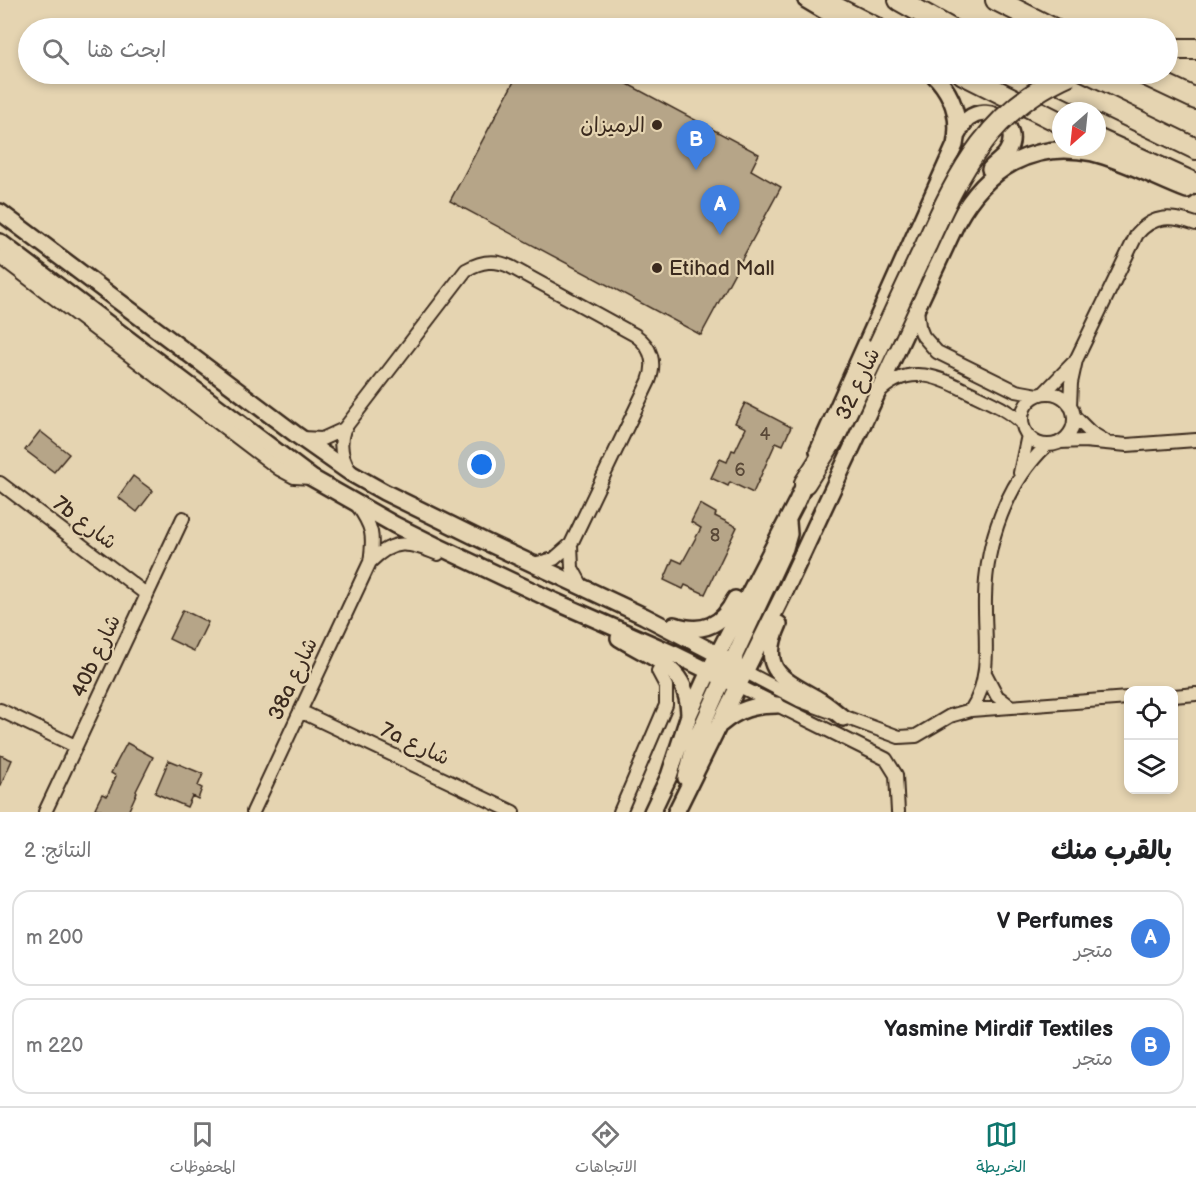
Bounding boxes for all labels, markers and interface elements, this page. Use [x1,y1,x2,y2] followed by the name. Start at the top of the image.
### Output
[18,18,1178,84] search box
[39,35,72,68] icon: search
[87,37,167,64] text: ابحث هنا
[1052,102,1106,156] north arrow
[580,113,645,138] place label: الرميزان
[650,118,664,132] marker: الرميزان
[676,120,716,170] pin: B
[700,186,740,235] pin: A
[669,256,775,281] place label: Etihad Mall
[650,261,664,275] marker: Etihad Mall
[831,344,887,425] street label: شارع 32
[760,424,771,445] house number: 4
[467,450,496,479] your location
[735,460,746,481] house number: 6
[47,491,122,557] street label: 7b شارع
[710,525,720,546] house number: 8
[66,611,128,702] street label: 40b شارع
[263,634,325,725] street label: 38a شارع
[1124,686,1178,794] map controls
[1124,686,1178,740] button: locate
[376,717,454,773] street label: 7a شارع
[1124,740,1178,794] button: layers
[1051,836,1172,867] text: بالقرب منك
[24,839,91,863] text: النتائج: 2
[997,908,1113,935] text: V Perfumes
[26,926,83,950] text: 200 m
[1144,926,1157,950] text: A
[1074,939,1113,963] text: متجر
[884,1016,1113,1043] text: Yasmine Mirdif Textiles
[26,1034,83,1058] text: 220 m
[1143,1034,1158,1058] text: B
[1074,1047,1113,1071] text: متجر
[170,1118,236,1181] tab: المحفوظات
[575,1118,637,1181] tab: الاتجاهات
[976,1118,1026,1181] tab: الخريطة

